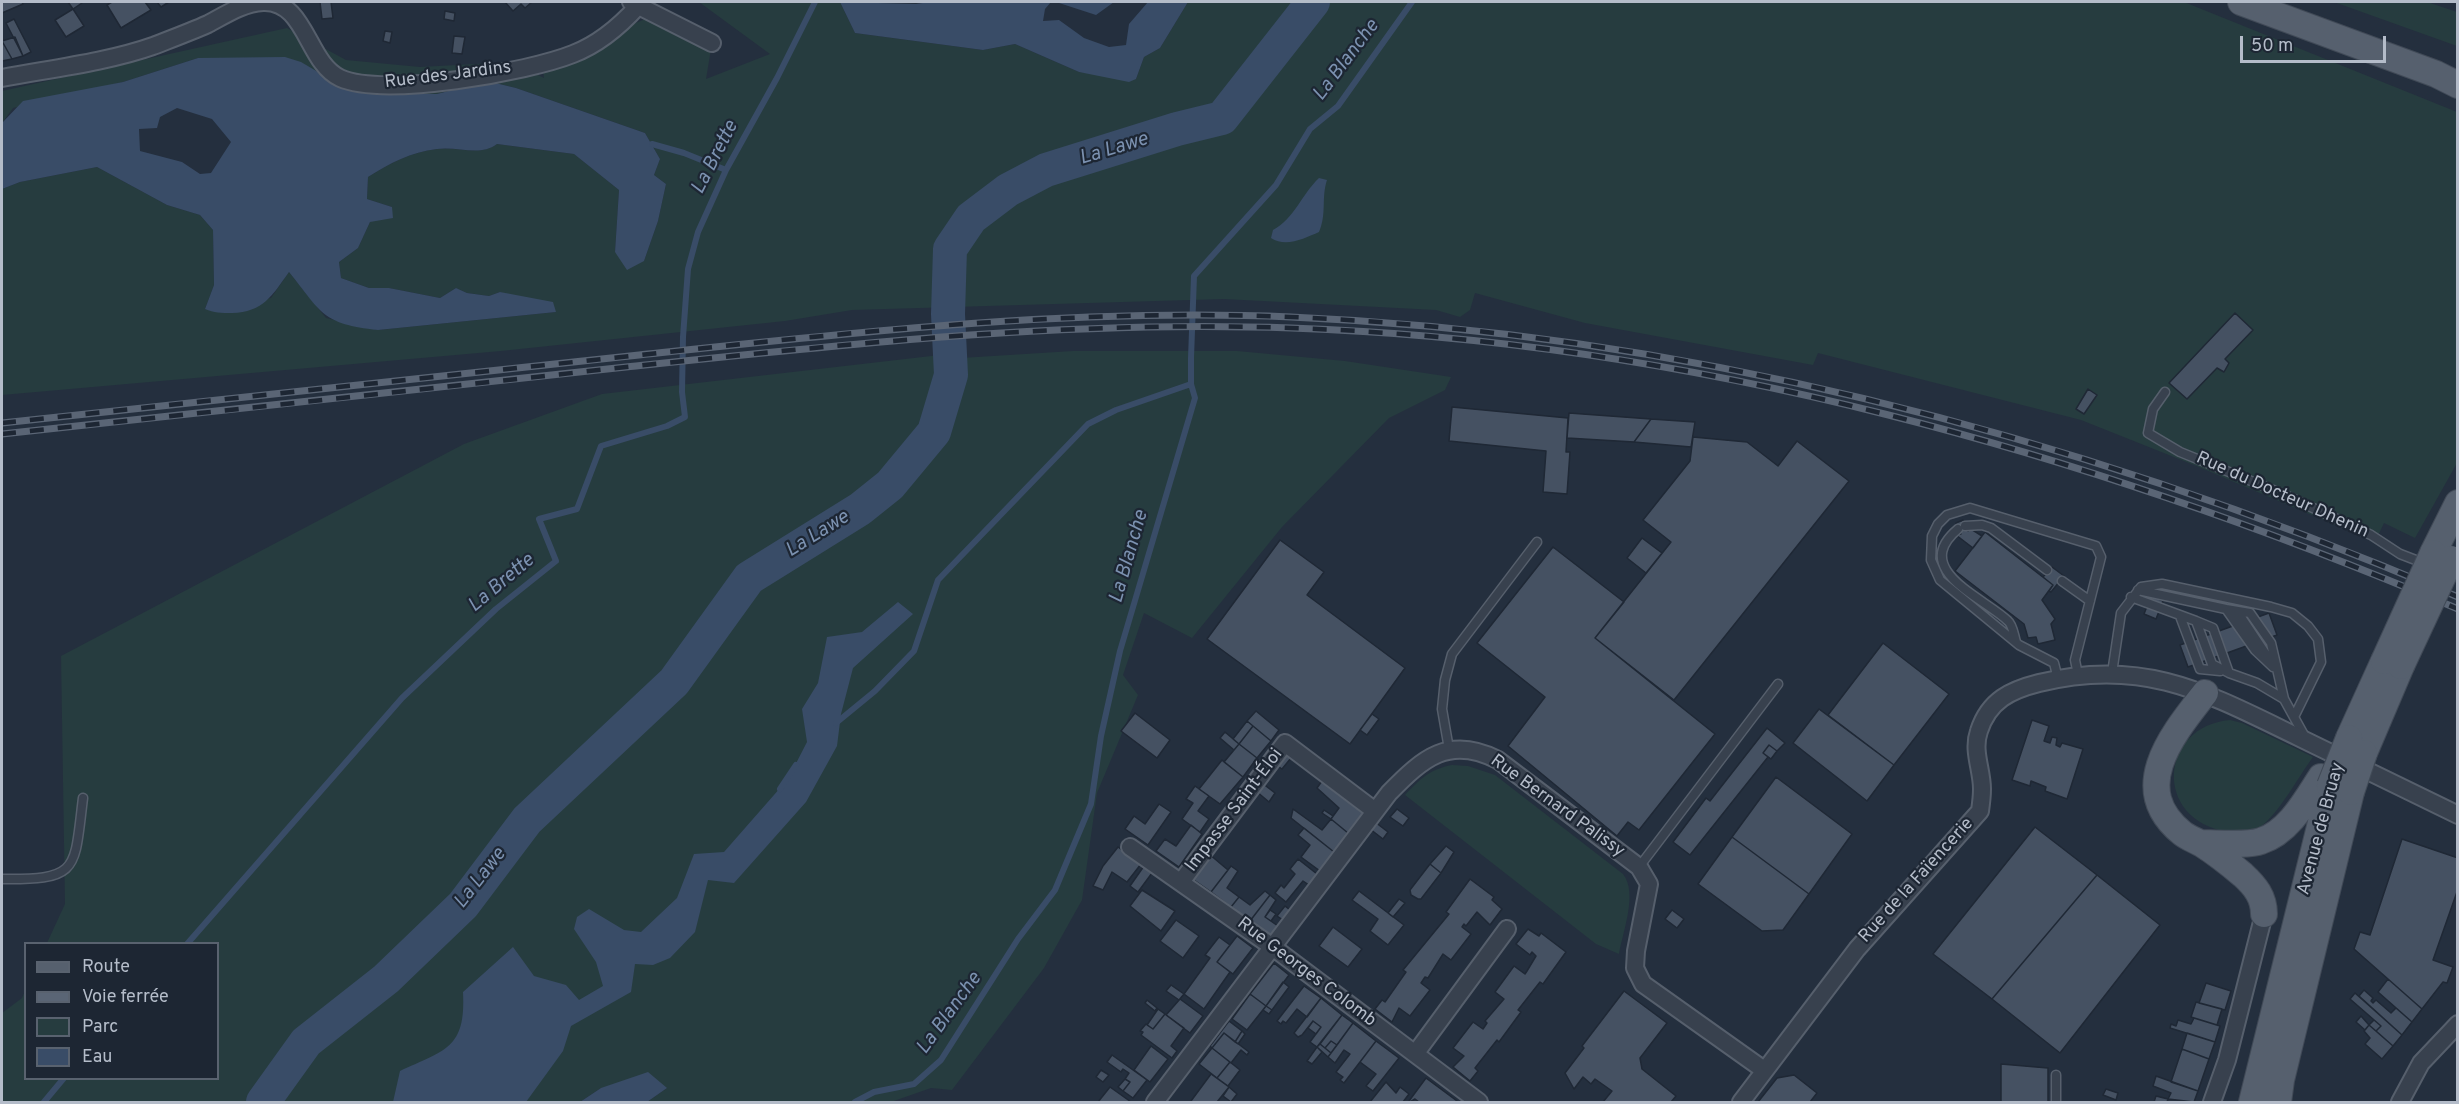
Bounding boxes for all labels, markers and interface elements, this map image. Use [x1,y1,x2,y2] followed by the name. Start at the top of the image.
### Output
[1309,16,1385,106] water label: La Blanche
[2243,24,2388,62] scale bar
[2251,35,2293,58] text: 50 m
[384,58,512,94] street label: Rue des Jardins
[687,117,745,199] water label: La Brette
[1077,128,1151,172] water label: La Lawe
[2192,448,2372,544] street label: Rue du Docteur Dhenin
[782,506,854,564] water label: La Lawe
[1105,508,1155,606] water label: La Blanche
[464,549,540,619] water label: La Brette
[1182,745,1288,877] street label: Impasse Saint-Éloi
[1486,751,1628,863] street label: Rue Bernard Palissy
[2294,760,2350,898] street label: Avenue de Bruay
[1855,814,1979,948] street label: Rue de la Faïencerie
[450,844,512,914] water label: La Lawe
[1232,914,1380,1032] street label: Rue Georges Colomb
[24,942,219,1080] legend
[82,956,130,979] text: Route
[912,968,988,1060] water label: La Blanche
[82,986,169,1009] text: Voie ferrée
[82,1016,118,1039] text: Parc
[82,1046,112,1069] text: Eau

